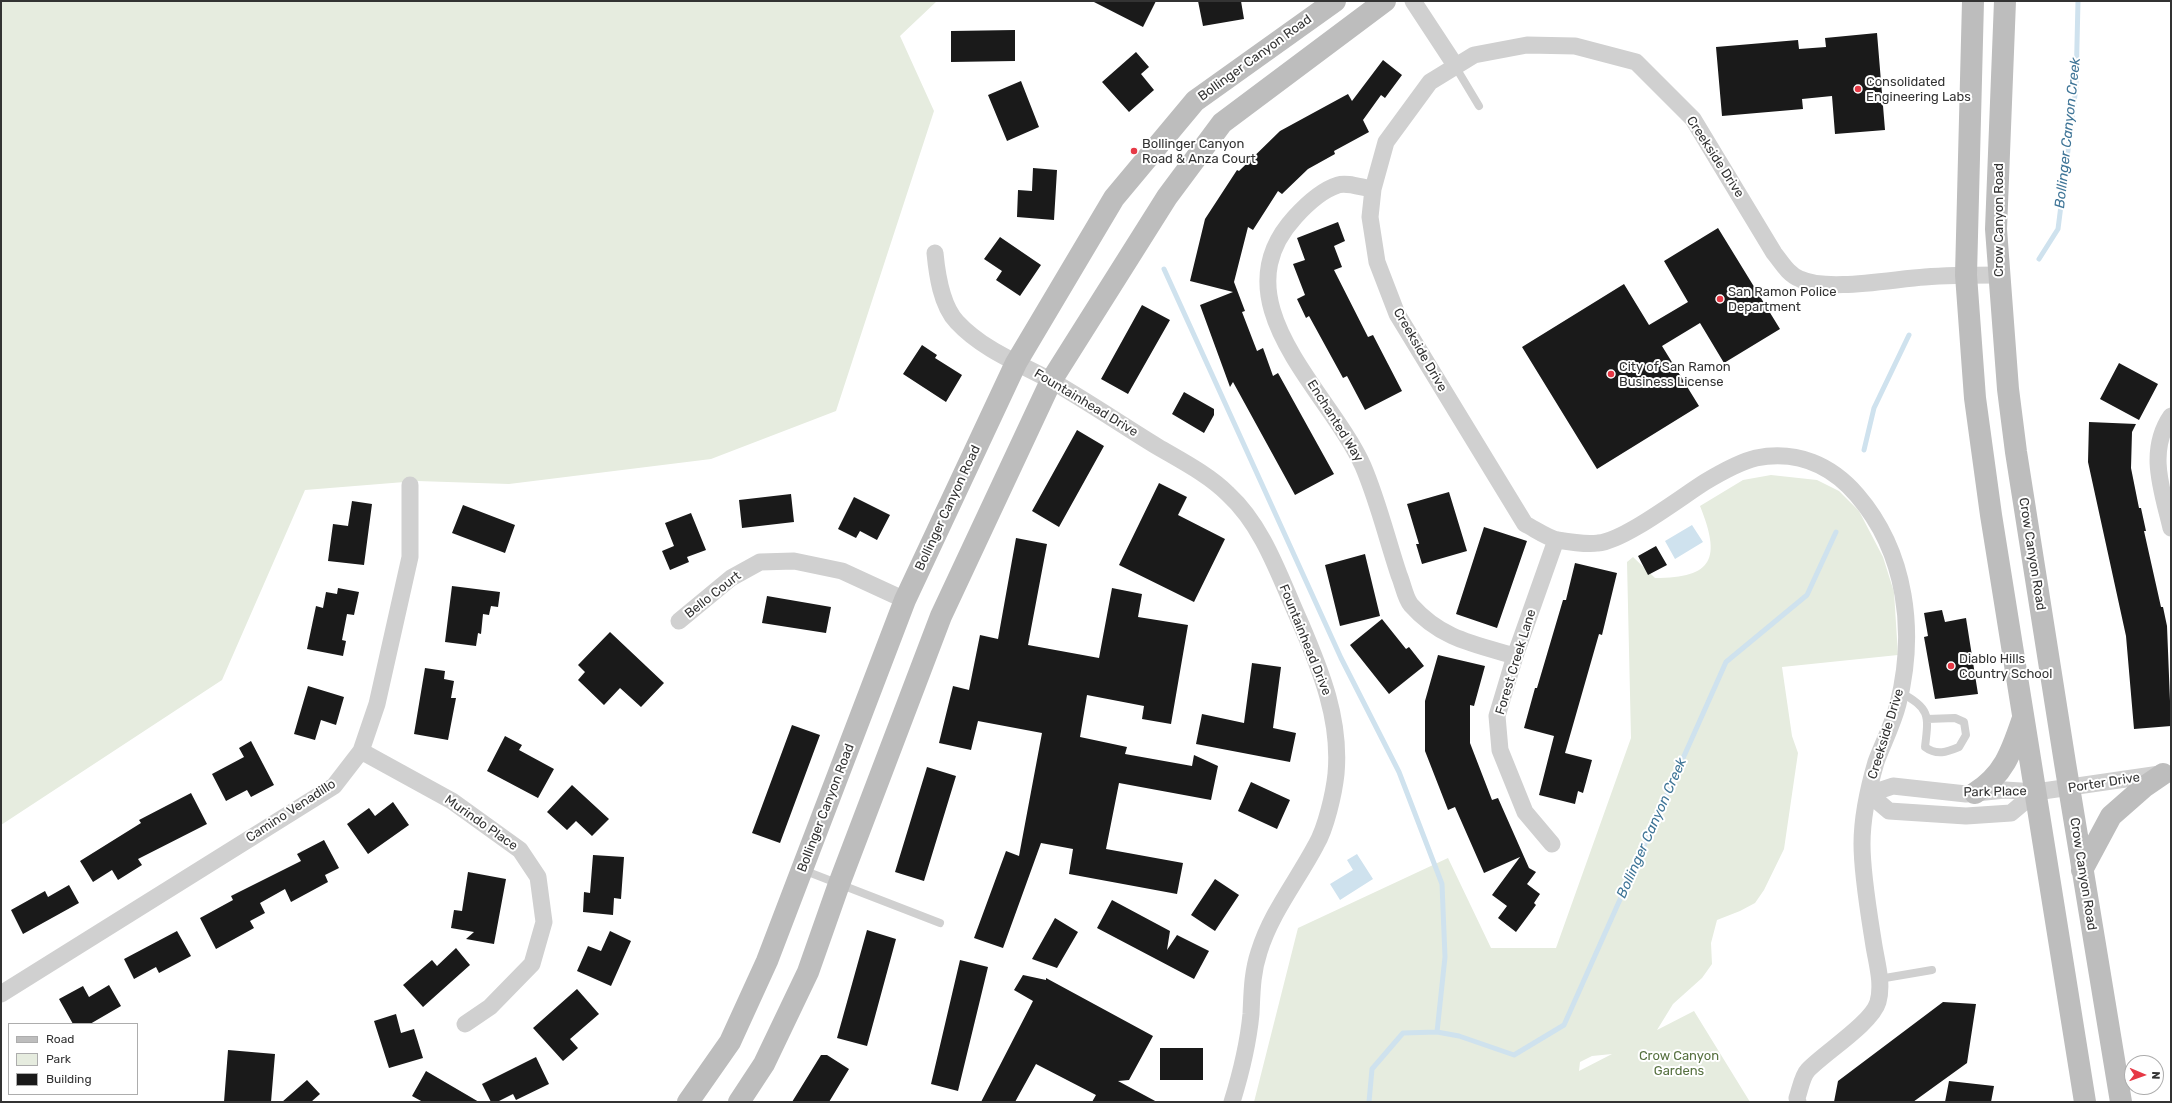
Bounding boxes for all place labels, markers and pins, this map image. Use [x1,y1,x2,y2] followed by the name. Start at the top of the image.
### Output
[1866,74,1971,105] place label: Consolidated Engineering Labs
[1853,84,1863,94] marker: Consolidated Engineering Labs
[1142,136,1256,167] place label: Bollinger Canyon Road & Anza Court
[1129,146,1139,156] marker: Bollinger Canyon Road & Anza Court
[1728,284,1837,315] place label: San Ramon Police Department
[1715,294,1725,304] marker: San Ramon Police Department
[1619,359,1731,390] place label: City of San Ramon Business License
[1606,369,1616,379] marker: City of San Ramon Business License
[1959,651,2052,682] place label: Diablo Hills Country School
[1946,661,1956,671] marker: Diablo Hills Country School

